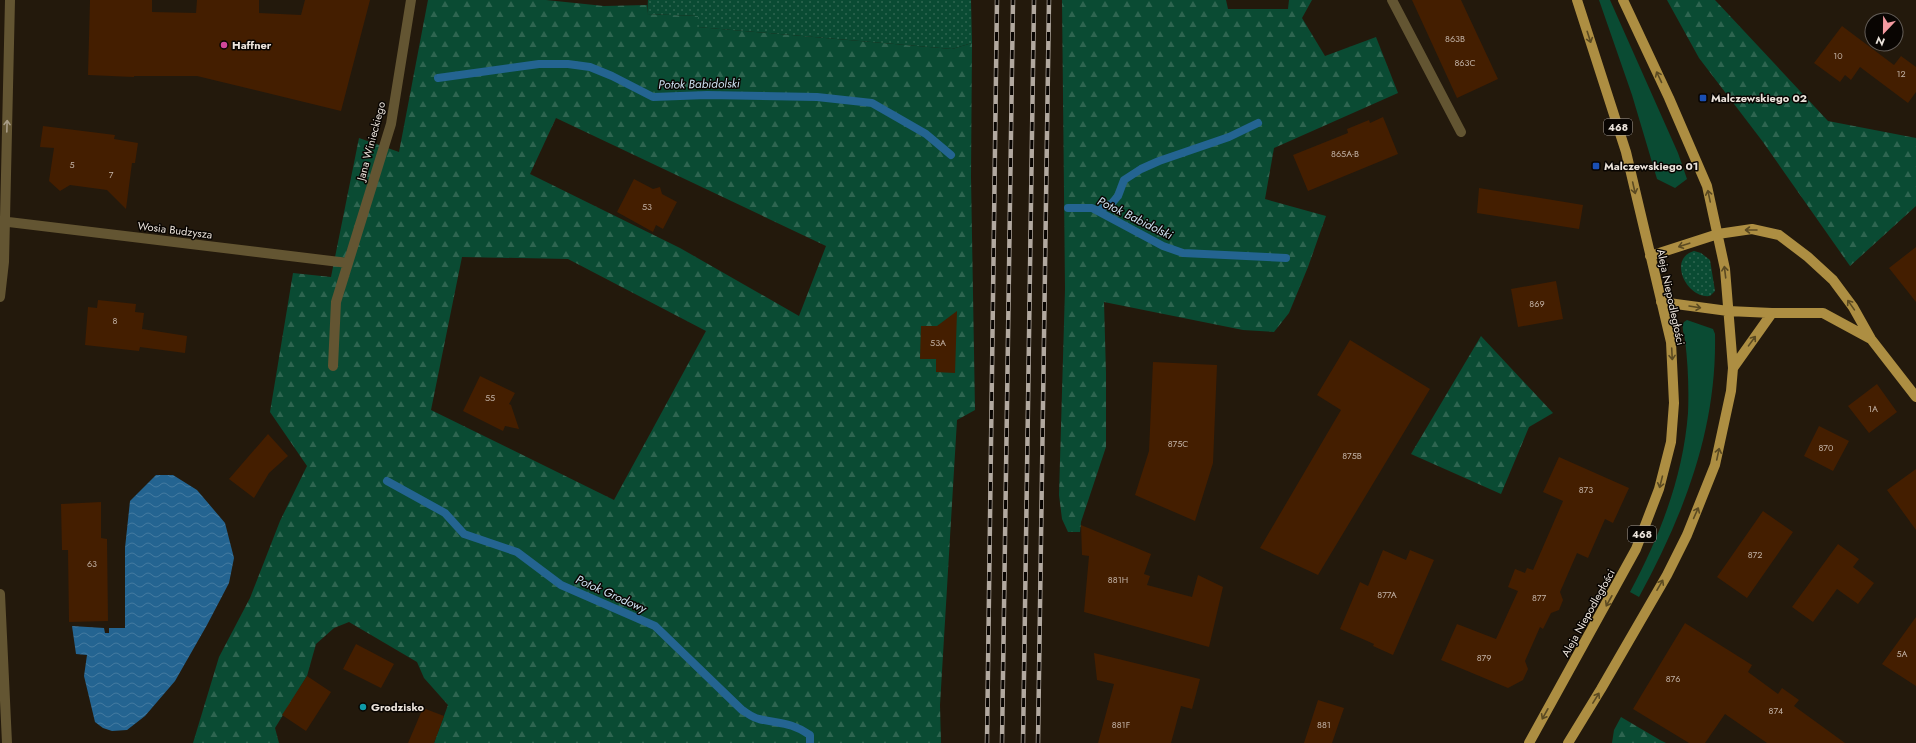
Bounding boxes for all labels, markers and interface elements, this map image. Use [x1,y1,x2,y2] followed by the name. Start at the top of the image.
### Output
[1864,12,1904,52] north arrow
[1586,30,1593,43] one-way arrow
[1445,32,1465,45] house number: 863B
[1873,32,1887,50] text: N
[232,37,272,53] place label: Haffner
[219,40,229,50] marker: Haffner
[1833,49,1843,62] house number: 10
[1454,56,1476,69] house number: 863C
[1896,67,1906,80] house number: 12
[1655,71,1662,83] one-way arrow
[658,74,741,94] water label: Potok Babidolski
[1711,90,1807,106] place label: Malczewskiego 02
[1698,93,1708,103] marker: Malczewskiego 02
[352,100,389,184] street label: Jana Winieckiego
[1604,119,1632,135] road number: 468
[3,120,11,133] one-way arrow
[1331,147,1359,160] house number: 865A-B
[69,158,75,171] house number: 5
[1604,158,1698,174] place label: Malczewskiego 01
[1591,161,1601,171] marker: Malczewskiego 01
[109,168,114,181] house number: 7
[1631,182,1639,195] one-way arrow
[1705,190,1713,203] one-way arrow
[1094,192,1176,244] water label: Potok Babidolski
[642,200,652,213] house number: 53
[137,217,213,243] street label: Wosia Budzysza
[1745,227,1758,234] one-way arrow
[1678,242,1691,249] one-way arrow
[1653,247,1689,347] street label: Aleja Niepodległości
[1721,266,1729,279] one-way arrow
[1529,297,1545,310] house number: 869
[1847,300,1855,311] one-way arrow
[1688,303,1701,311] one-way arrow
[113,314,118,327] house number: 8
[1748,335,1756,346] one-way arrow
[930,336,946,349] house number: 53A
[1668,347,1675,360] one-way arrow
[485,391,495,404] house number: 55
[1868,402,1878,415] house number: 1A
[1168,437,1188,450] house number: 875C
[1819,441,1834,454] house number: 870
[1714,448,1722,461] one-way arrow
[1342,449,1362,462] house number: 875B
[1657,475,1665,488] one-way arrow
[1579,483,1593,496] house number: 873
[1693,508,1700,520] one-way arrow
[1628,526,1656,542] road number: 468
[1748,548,1762,561] house number: 872
[87,557,97,570] house number: 63
[1557,566,1619,660] street label: Aleja Niepodległości
[573,570,650,618] water label: Potok Grodowy
[1108,573,1128,586] house number: 881H
[1657,579,1665,591] one-way arrow
[1377,588,1397,601] house number: 877A
[1532,591,1546,604] house number: 877
[1604,595,1612,607] one-way arrow
[1896,647,1908,660] house number: 5A
[1477,651,1491,664] house number: 879
[1666,672,1680,685] house number: 876
[1592,692,1600,704] one-way arrow
[371,699,425,715] place label: Grodzisko
[358,702,368,712] marker: Grodzisko
[1769,704,1783,717] house number: 874
[1540,708,1548,720] one-way arrow
[1112,718,1130,731] house number: 881F
[1317,718,1331,731] house number: 881

